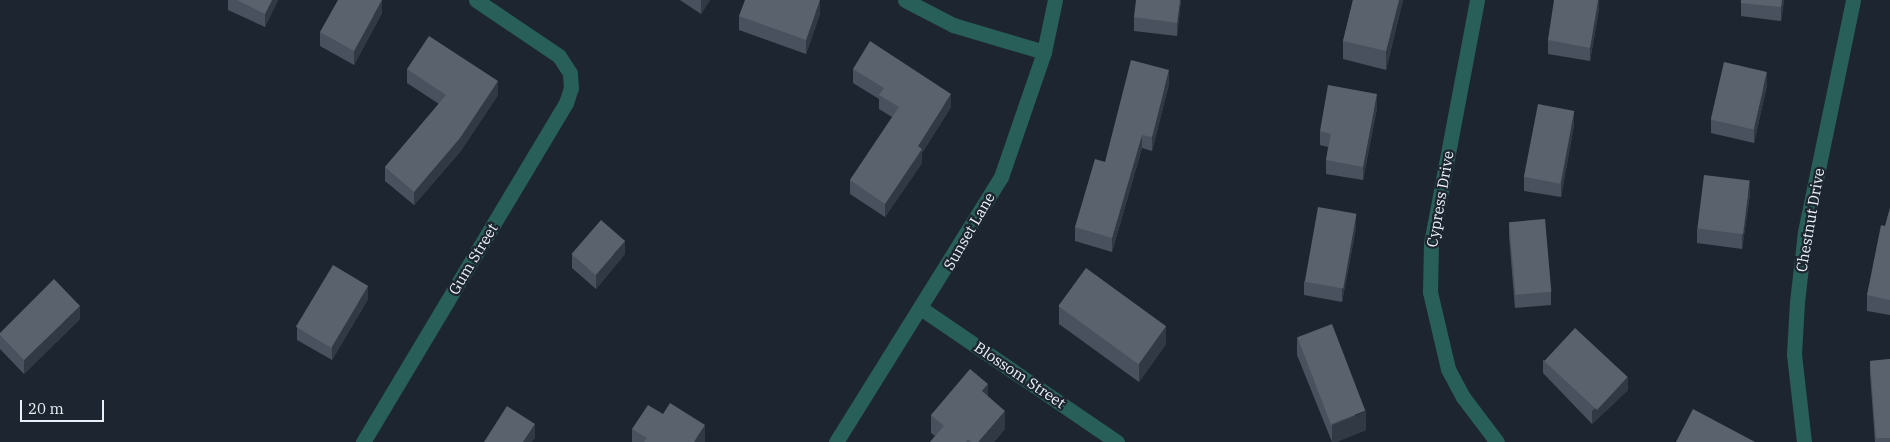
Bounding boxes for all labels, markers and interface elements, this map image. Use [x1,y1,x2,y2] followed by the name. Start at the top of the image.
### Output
[1423,149,1457,249] street label: Cypress Drive
[1792,167,1828,273] street label: Chestnut Drive
[940,189,998,273] street label: Sunset Lane
[445,220,501,298] street label: Gum Street
[971,338,1069,412] street label: Blossom Street
[22,390,106,422] scale bar
[28,399,64,418] text: 20 m

